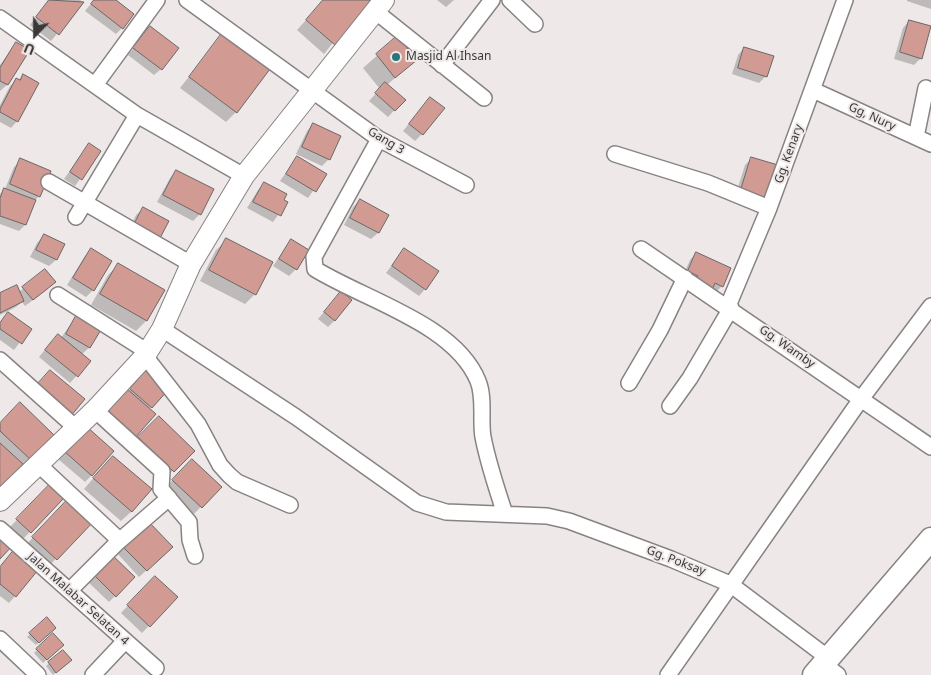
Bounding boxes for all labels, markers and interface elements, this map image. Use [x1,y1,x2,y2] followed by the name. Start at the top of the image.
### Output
[10,10,60,60] north arrow
[21,39,38,60] text: U
[406,50,491,64] place label: Masjid Al Ihsan
[390,51,402,63] marker: Masjid Al Ihsan
[846,100,898,134] street label: Gg, Nury
[772,122,806,186] street label: Gg. Kenary
[365,124,407,158] street label: Gang 3
[756,323,818,371] street label: Gg. Wamby
[644,543,708,579] street label: Gg. Poksay
[24,550,132,648] street label: Jalan Malabar Selatan 4

